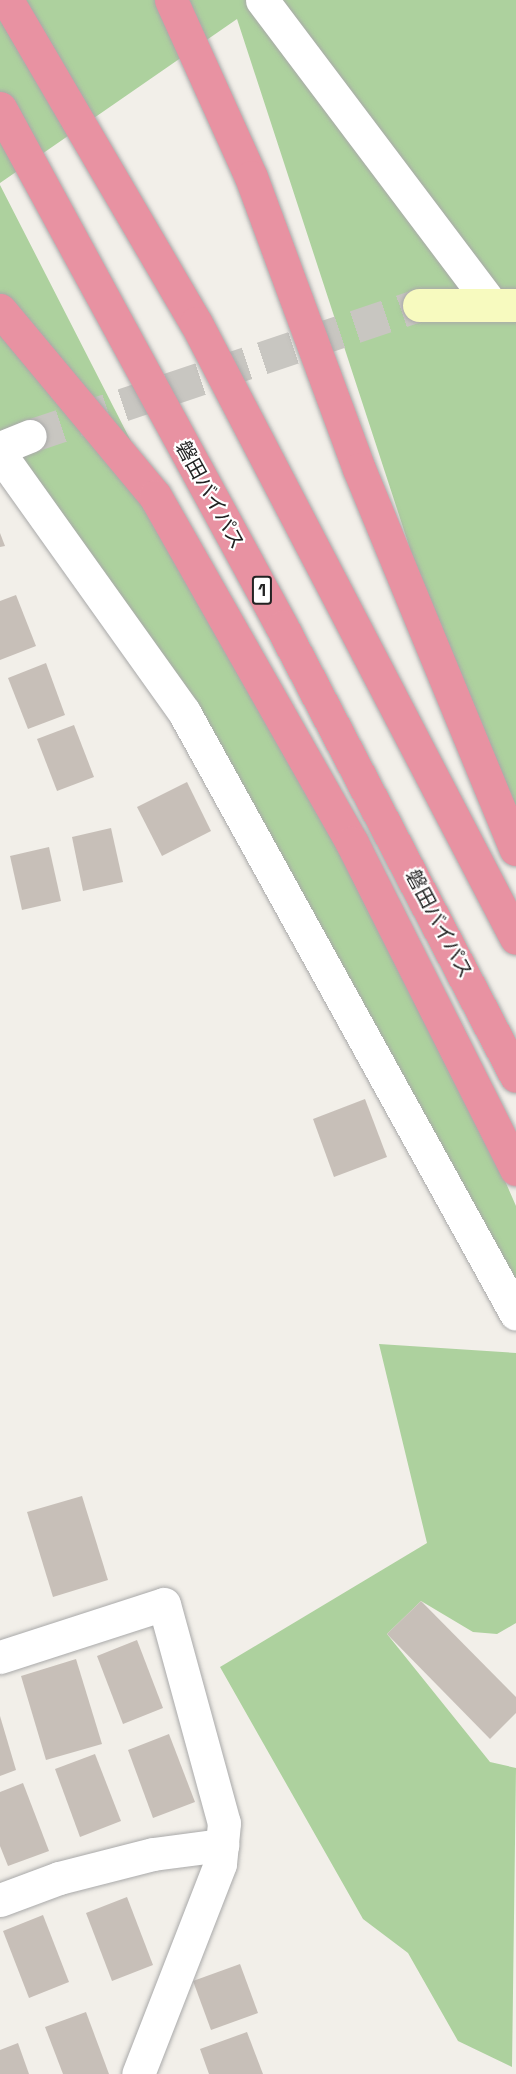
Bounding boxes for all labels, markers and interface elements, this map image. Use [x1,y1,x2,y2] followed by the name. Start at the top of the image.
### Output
[170,437,250,553] street label: 磐田バイパス
[252,575,272,605] road number: 1
[400,865,478,983] street label: 磐田バイパス

